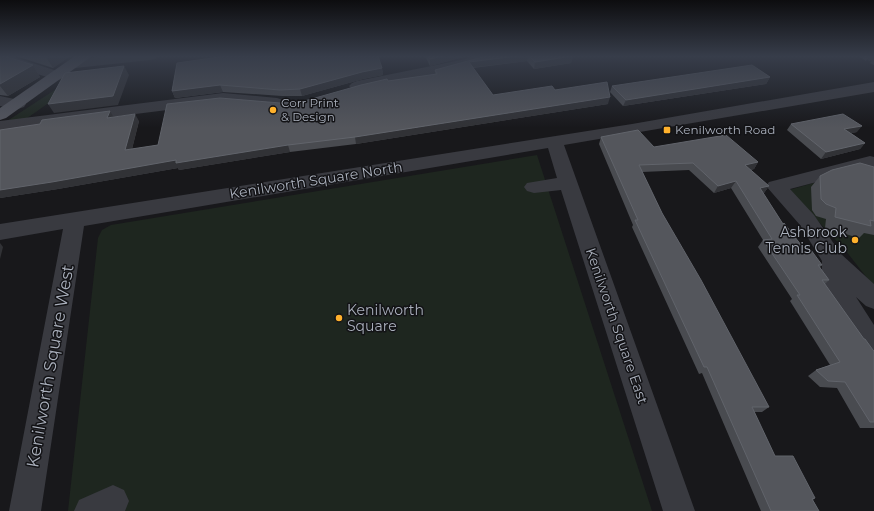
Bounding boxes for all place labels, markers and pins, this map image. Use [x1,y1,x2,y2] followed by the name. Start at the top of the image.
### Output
[281,95,339,124] place label: Corr Print & Design
[268,105,278,115] marker: Corr Print & Design
[675,122,775,137] place label: Kenilworth Road
[662,125,672,135] marker: Kenilworth Road
[765,223,848,257] place label: Ashbrook Tennis Club
[850,235,860,245] marker: Ashbrook Tennis Club
[347,301,424,335] place label: Kenilworth Square
[334,313,344,323] marker: Kenilworth Square

